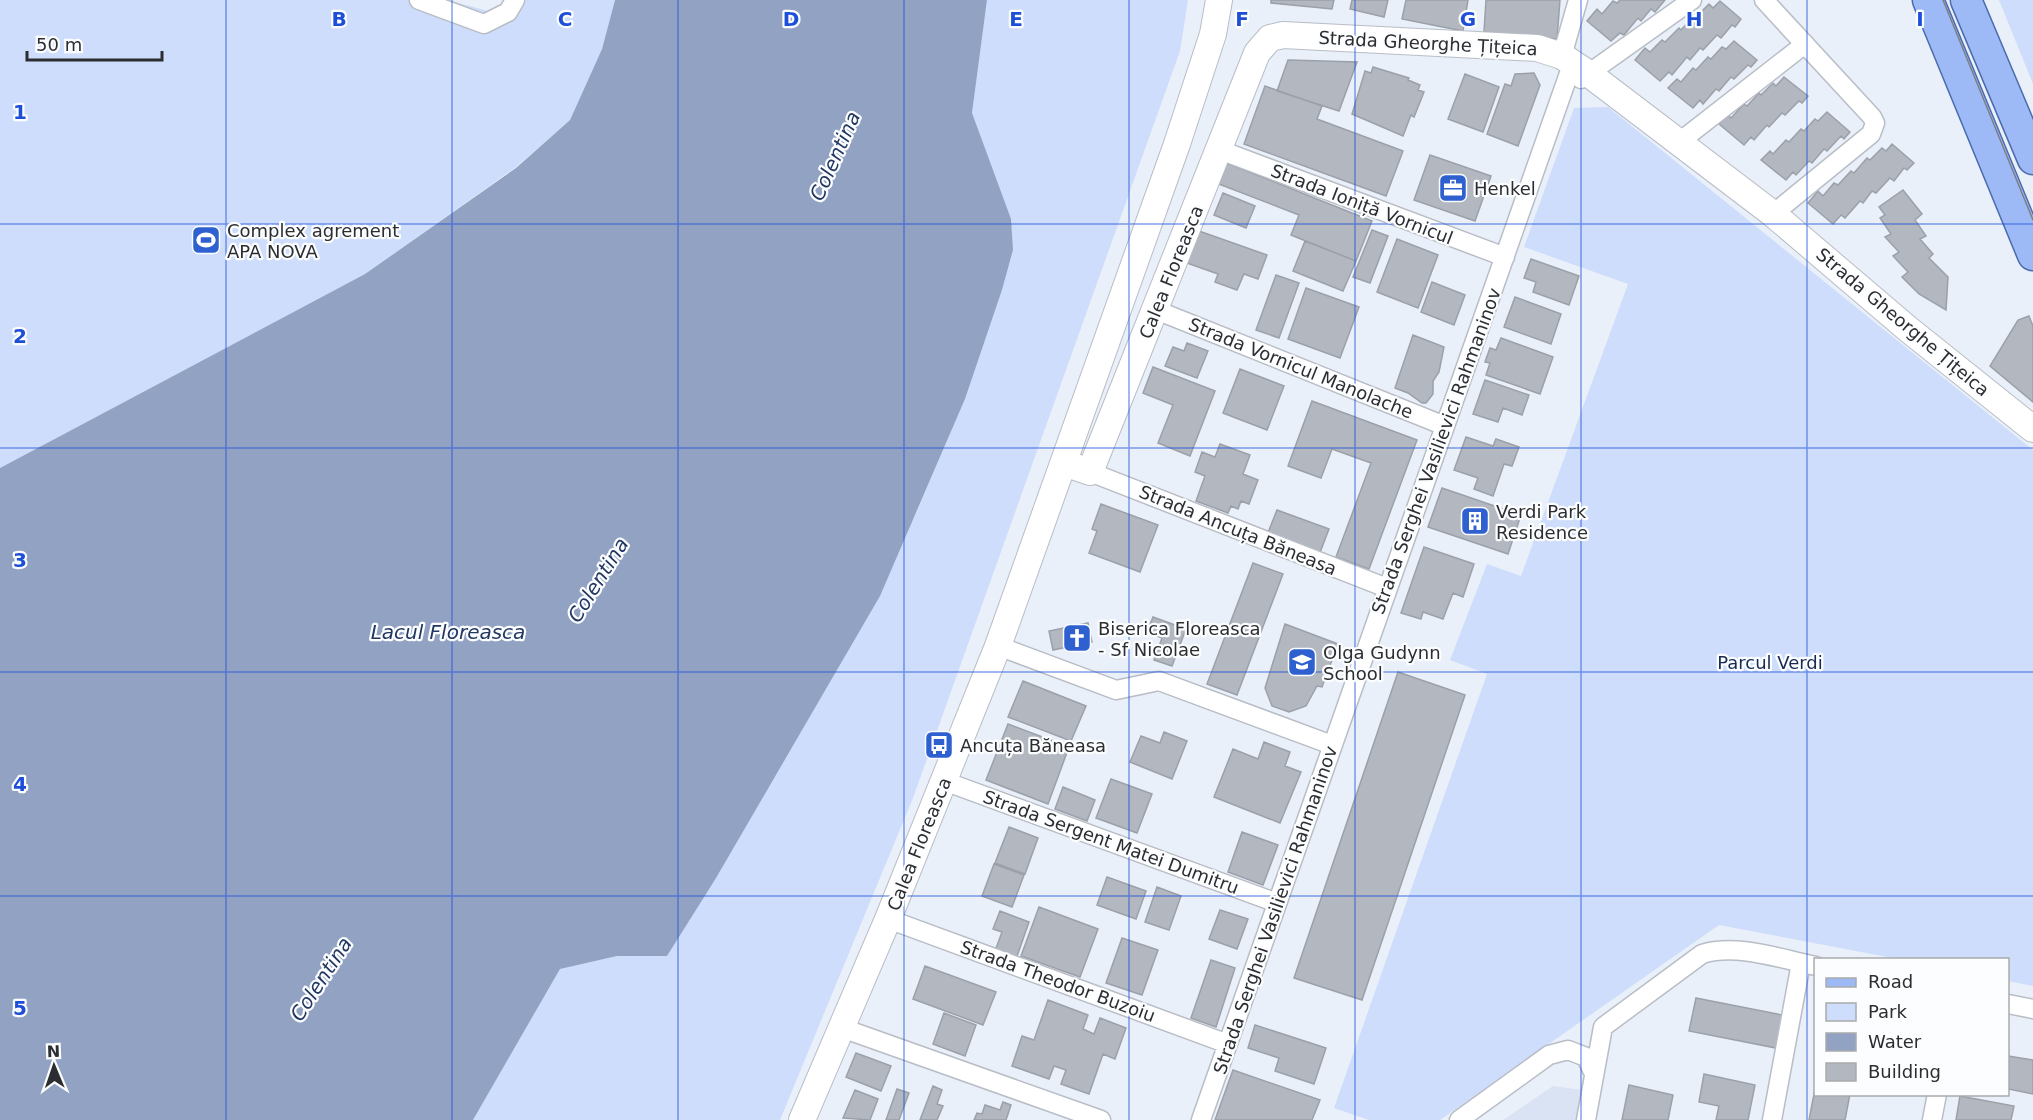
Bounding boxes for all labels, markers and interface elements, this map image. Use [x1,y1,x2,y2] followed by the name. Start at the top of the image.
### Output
[331,7,347,31] text: B
[558,7,572,31] text: C
[783,7,799,31] text: D
[1009,7,1023,31] text: E
[1235,7,1249,31] text: F
[1460,7,1476,31] text: G
[1686,7,1702,31] text: H
[1916,7,1924,31] text: I
[27,24,162,62] scale bar
[1318,27,1538,59] street label: Strada Gheorghe Țițeica
[36,34,82,55] text: 50 m
[13,100,27,124] text: 1
[805,108,865,204] water label: Colentina
[1268,160,1456,248] street label: Strada Ioniță Vornicul
[1437,172,1469,204] office icon: Henkel
[1474,178,1536,199] place label: Henkel
[1135,202,1207,342] street label: Calea Floreasca
[227,220,399,262] place label: Complex agrement APA NOVA
[190,224,222,256] sports icon: Complex agrement APA NOVA
[1812,243,1994,401] street label: Strada Gheorghe Țițeica
[1367,285,1505,617] street label: Strada Serghei Vasilievici Rahmaninov
[1186,313,1416,423] street label: Strada Vornicul Manolache
[13,324,27,348] text: 2
[1136,481,1340,579] street label: Strada Ancuța Băneasa
[1496,501,1588,543] place label: Verdi Park Residence
[1459,505,1491,537] building icon: Verdi Park Residence
[563,533,633,627] water label: Colentina
[13,548,27,572] text: 3
[1098,618,1261,660] place label: Biserica Floreasca - Sf Nicolae
[371,620,525,644] water label: Lacul Floreasca
[1061,622,1093,654] church icon: Biserica Floreasca - Sf Nicolae
[1323,642,1441,684] place label: Olga Gudynn School
[1286,646,1318,678] school or university icon: Olga Gudynn School
[1717,652,1823,673] park label: Parcul Verdi
[923,729,955,761] bus stop icon: Ancuța Băneasa
[960,735,1106,756] place label: Ancuța Băneasa
[1209,743,1341,1077] street label: Strada Serghei Vasilievici Rahmaninov
[13,772,27,796] text: 4
[883,774,955,914] street label: Calea Floreasca
[980,786,1242,898] street label: Strada Sergent Matei Dumitru
[285,933,357,1025] water label: Colentina
[958,936,1158,1026] street label: Strada Theodor Buzoiu
[1814,958,2009,1096] legend
[1868,971,1913,992] text: Road
[13,996,27,1020] text: 5
[1868,1001,1907,1022] text: Park
[1868,1031,1922,1052] text: Water
[24,1036,84,1096] north arrow
[46,1042,61,1061] text: N
[1868,1061,1941,1082] text: Building

